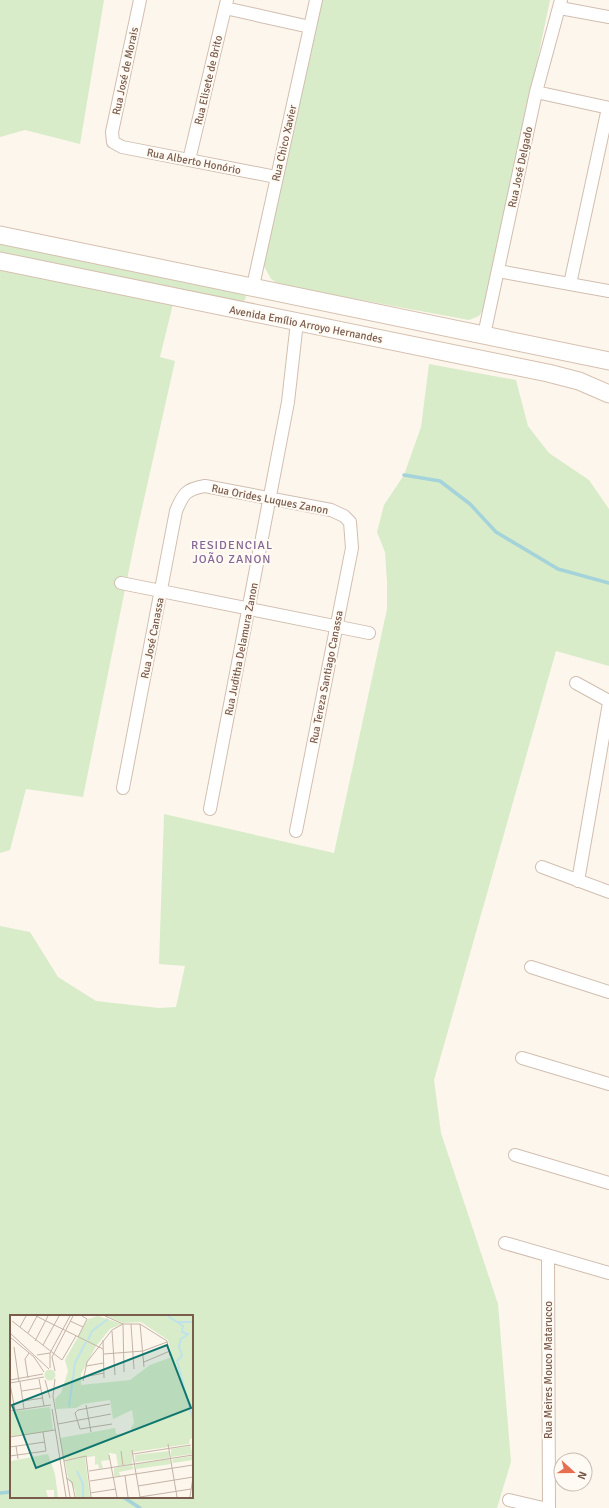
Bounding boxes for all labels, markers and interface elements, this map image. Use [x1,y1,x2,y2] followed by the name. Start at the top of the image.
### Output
[110,26,141,116] street label: Rua José de Morais
[192,34,225,126] street label: Rua Elisete de Brito
[269,103,300,183] street label: Rua Chico Xavier
[506,125,535,209] street label: Rua José Delgado
[146,146,242,177] street label: Rua Alberto Honório
[228,303,384,346] street label: Avenida Emílio Arroyo Hernandes
[210,482,329,517] street label: Rua Orides Luques Zanon
[191,538,273,567] district label: RESIDENCIAL JOÃO ZANON
[222,581,261,717] street label: Rua Juditha Delamura Zanon
[138,596,167,680] street label: Rua José Canassa
[307,609,346,745] street label: Rua Tereza Santiago Canassa
[542,1301,555,1439] street label: Rua Meires Mouco Matarucco
[10,1315,193,1498] inset map
[553,1452,593,1492] north arrow
[574,1470,589,1481] text: N

